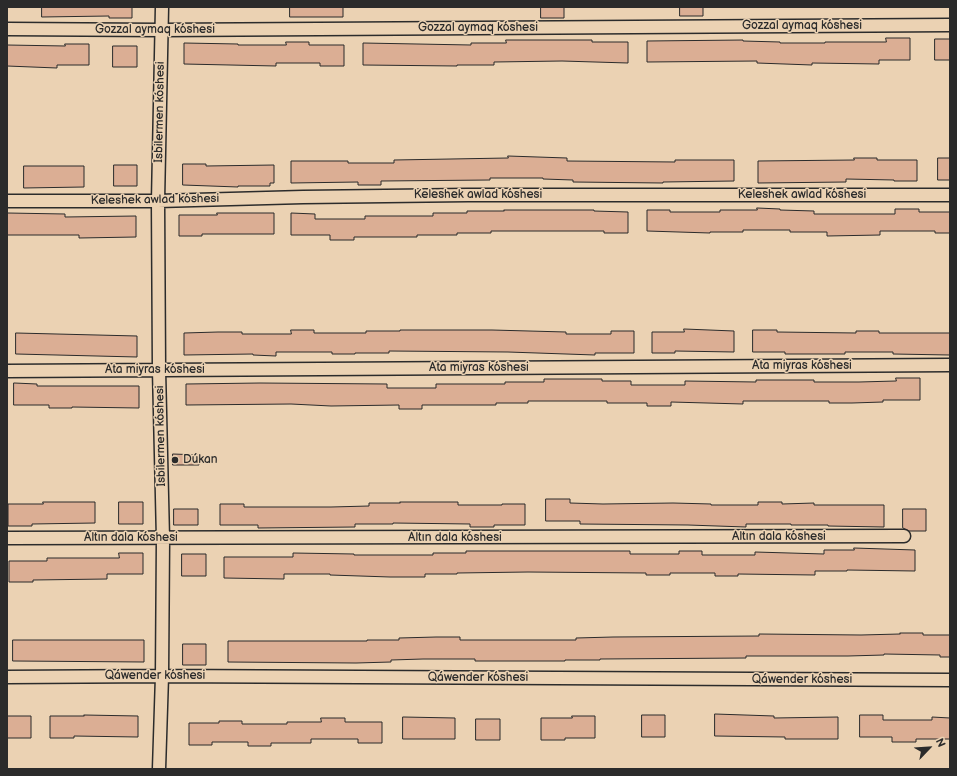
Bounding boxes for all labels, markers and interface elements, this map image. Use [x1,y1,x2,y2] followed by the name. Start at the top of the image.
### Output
[742,19,862,33] street label: Gozzal aymaq kóshesi
[418,21,538,35] street label: Gozzal aymaq kóshesi
[95,23,215,37] street label: Gozzal aymaq kóshesi
[152,61,168,163] street label: Isbilermen kóshesi
[414,188,542,202] street label: Keleshek awlad kóshesi
[738,188,866,202] street label: Keleshek awlad kóshesi
[91,192,219,208] street label: Keleshek awlad kóshesi
[752,359,852,373] street label: Ata miyras kóshesi
[429,361,529,375] street label: Ata miyras kóshesi
[105,363,205,377] street label: Ata miyras kóshesi
[153,385,169,487] street label: Isbilermen kóshesi
[183,453,218,467] place label: Dúkan
[170,455,180,465] marker: Dúkan
[732,530,826,544] street label: Altın dala kóshesi
[84,531,178,545] street label: Altın dala kóshesi
[408,531,502,545] street label: Altın dala kóshesi
[105,669,205,683] street label: Qáwender kóshesi
[428,671,528,685] street label: Qáwender kóshesi
[752,673,852,687] street label: Qáwender kóshesi
[909,728,949,768] north arrow
[933,736,948,749] text: N

